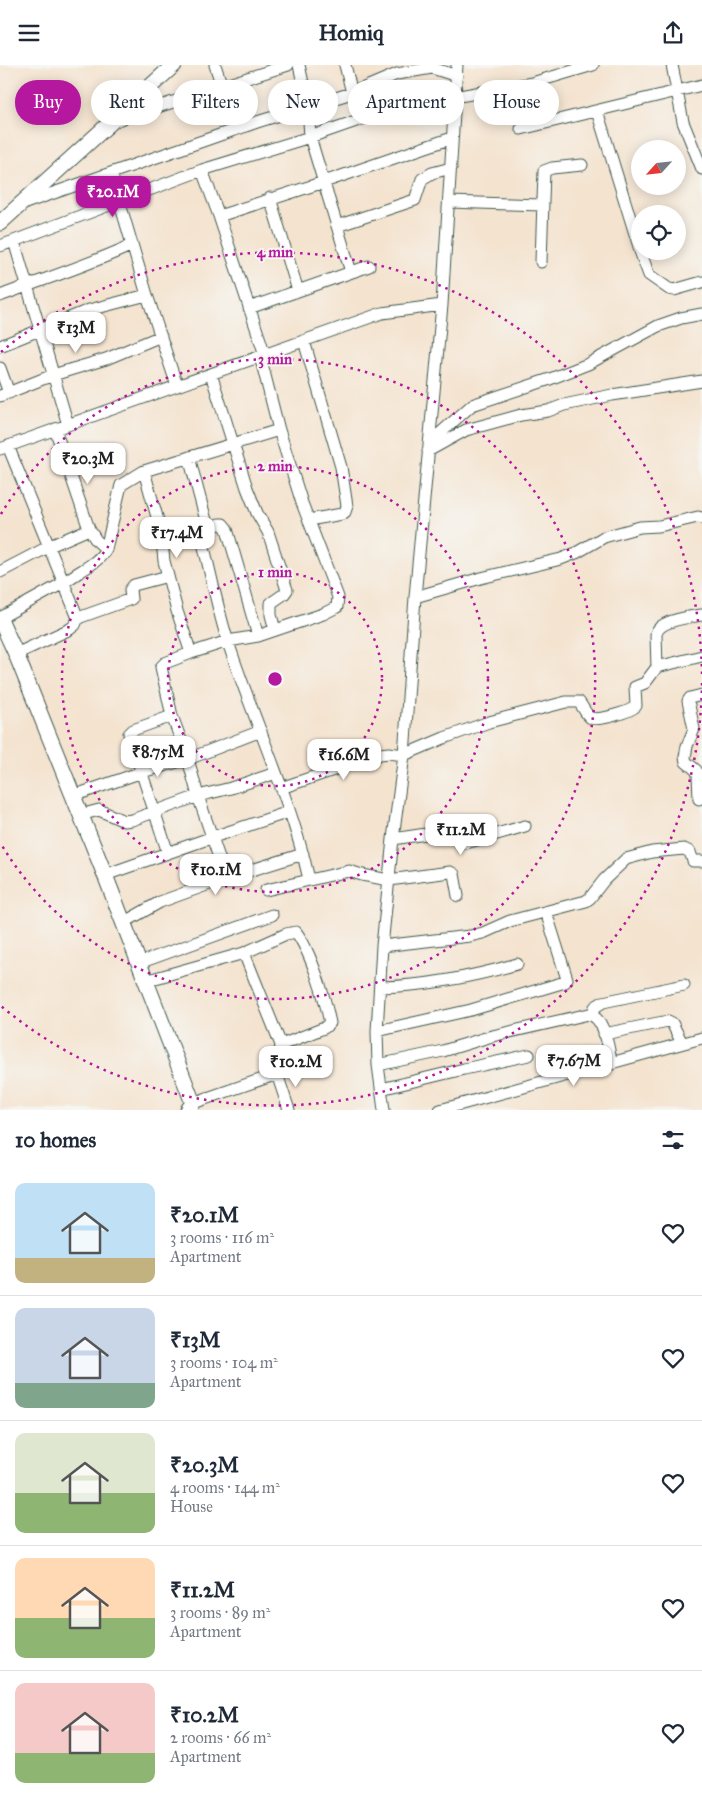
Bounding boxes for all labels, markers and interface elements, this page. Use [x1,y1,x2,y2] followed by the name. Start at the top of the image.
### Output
[15,19,43,47] icon: menu
[319,19,383,46] text: Homiq
[659,19,687,47] icon: share
[15,80,81,125] chip: Buy
[91,80,163,125] chip: Rent
[173,80,258,125] chip: Filters
[268,80,338,125] chip: New
[348,80,464,125] chip: Apartment
[474,80,559,125] chip: House
[631,140,686,195] north arrow
[631,140,686,260] map controls
[72,175,154,218] pin: ₹20.1M
[87,182,139,201] text: ₹20.1M
[631,205,686,260] button: locate
[257,243,294,262] text: 4 min
[46,311,106,354] pin: ₹13M
[57,318,95,337] text: ₹13M
[258,350,293,369] text: 3 min
[47,443,129,485] pin: ₹20.3M
[62,449,114,468] text: ₹20.3M
[257,457,294,475] text: 2 min
[136,517,218,559] pin: ₹17.4M
[151,523,203,542] text: ₹17.4M
[258,563,293,581] text: 1 min
[266,670,284,688] centre of rings
[117,735,199,778] pin: ₹8.75M
[303,739,385,781] pin: ₹16.6M
[132,742,184,761] text: ₹8.75M
[318,745,370,764] text: ₹16.6M
[420,813,502,856] pin: ₹11.2M
[436,820,486,839] text: ₹11.2M
[175,853,257,896] pin: ₹10.1M
[191,860,241,879] text: ₹10.1M
[255,1045,337,1088] pin: ₹10.2M
[533,1045,615,1087] pin: ₹7.67M
[547,1051,601,1070] text: ₹7.67M
[270,1052,322,1071] text: ₹10.2M
[659,1126,687,1154] icon: filters
[15,1127,96,1153] text: 10 homes
[170,1202,239,1228] text: ₹20.1M
[55,1203,115,1263] icon: home
[659,1219,687,1247] icon: heart
[170,1228,274,1247] text: 3 rooms · 116 m²
[170,1247,242,1266] text: Apartment
[170,1327,220,1353] text: ₹13M
[55,1328,115,1388] icon: home
[659,1344,687,1372] icon: heart
[170,1353,278,1372] text: 3 rooms · 104 m²
[170,1372,242,1391] text: Apartment
[170,1452,239,1478] text: ₹20.3M
[55,1453,115,1513] icon: home
[659,1469,687,1497] icon: heart
[170,1478,280,1497] text: 4 rooms · 144 m²
[170,1497,213,1516] text: House
[170,1577,235,1603] text: ₹11.2M
[55,1578,115,1638] icon: home
[659,1594,687,1622] icon: heart
[170,1603,270,1622] text: 3 rooms · 89 m²
[170,1622,242,1641] text: Apartment
[170,1702,239,1728] text: ₹10.2M
[55,1703,115,1763] icon: home
[659,1719,687,1747] icon: heart
[170,1728,271,1747] text: 2 rooms · 66 m²
[170,1747,242,1766] text: Apartment

